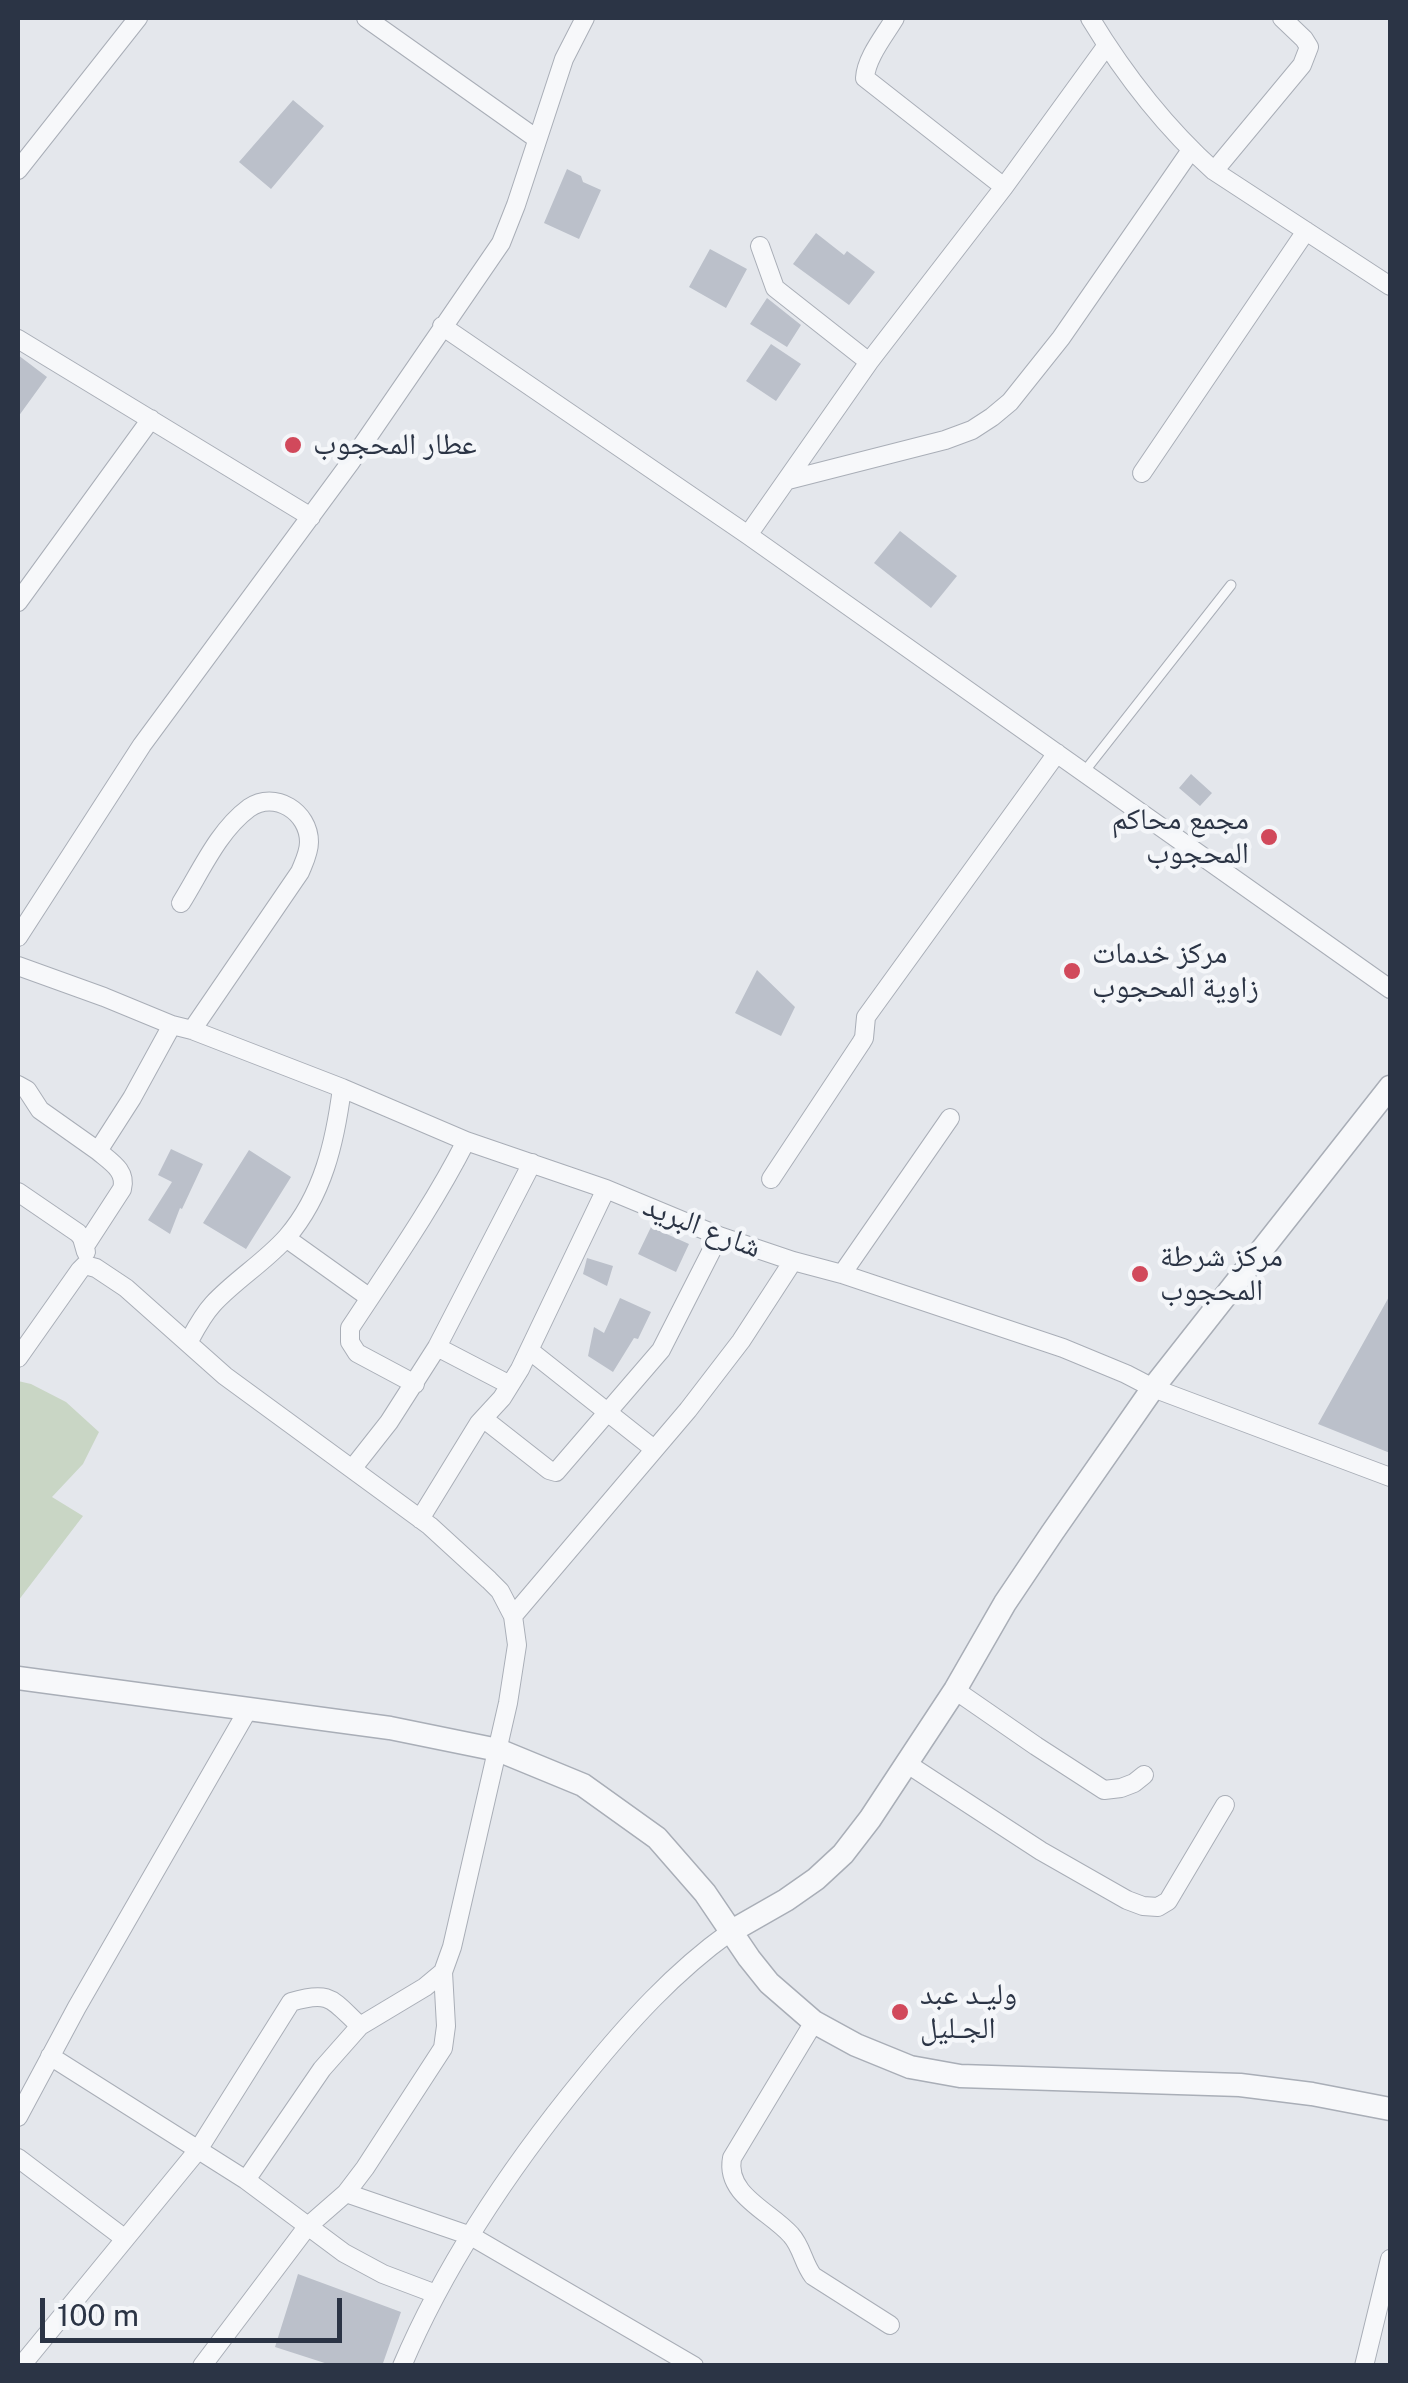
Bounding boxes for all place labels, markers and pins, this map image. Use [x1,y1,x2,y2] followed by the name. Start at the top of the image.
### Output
[313,427,477,463] place label: عطار المحجوب
[282,434,304,456] marker: عطار المحجوب
[1112,802,1249,872] place label: مجمع محاكم المحجوب
[1258,826,1280,848] marker: مجمع محاكم المحجوب
[1092,936,1259,1006] place label: مركز خدمات زاوية المحجوب
[1061,960,1083,982] marker: مركز خدمات زاوية المحجوب
[1160,1239,1283,1310] place label: مركز شرطة المحجوب
[1129,1263,1151,1285] marker: مركز شرطة المحجوب
[920,1977,1017,2048] place label: وليـد عبد الجـليل
[889,2001,911,2023] marker: وليـد عبد الجـليل

